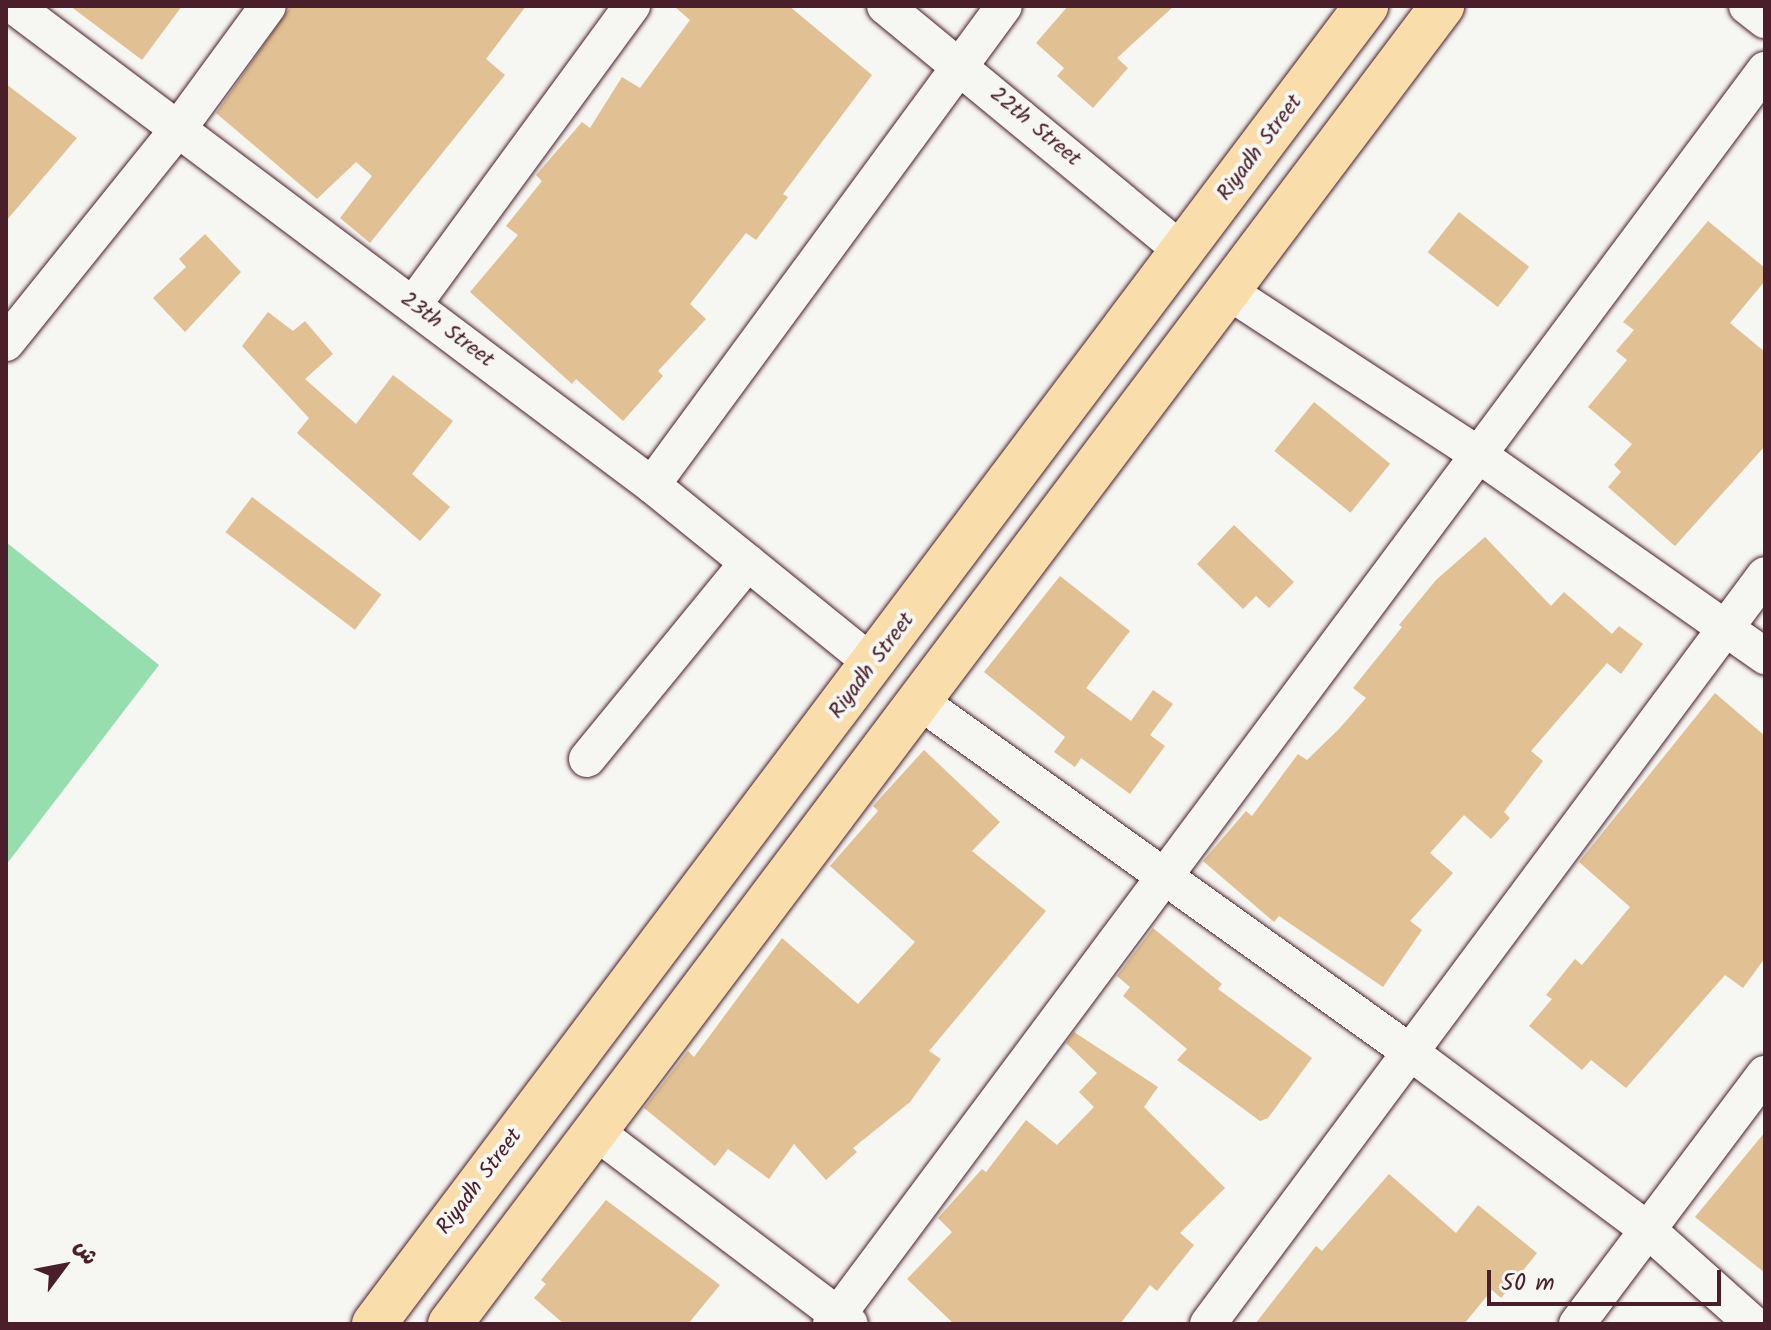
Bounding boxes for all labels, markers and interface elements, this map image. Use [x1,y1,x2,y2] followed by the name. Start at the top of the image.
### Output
[984,81,1086,173] street label: 22th Street
[1212,90,1308,206] street label: Riyadh Street
[395,286,499,374] street label: 23th Street
[824,608,920,724] street label: Riyadh Street
[432,1124,528,1240] street label: Riyadh Street
[24,1226,104,1306] north arrow
[64,1233,106,1273] text: ش
[1491,1254,1725,1304] scale bar
[1501,1264,1555,1303] text: 50 m

